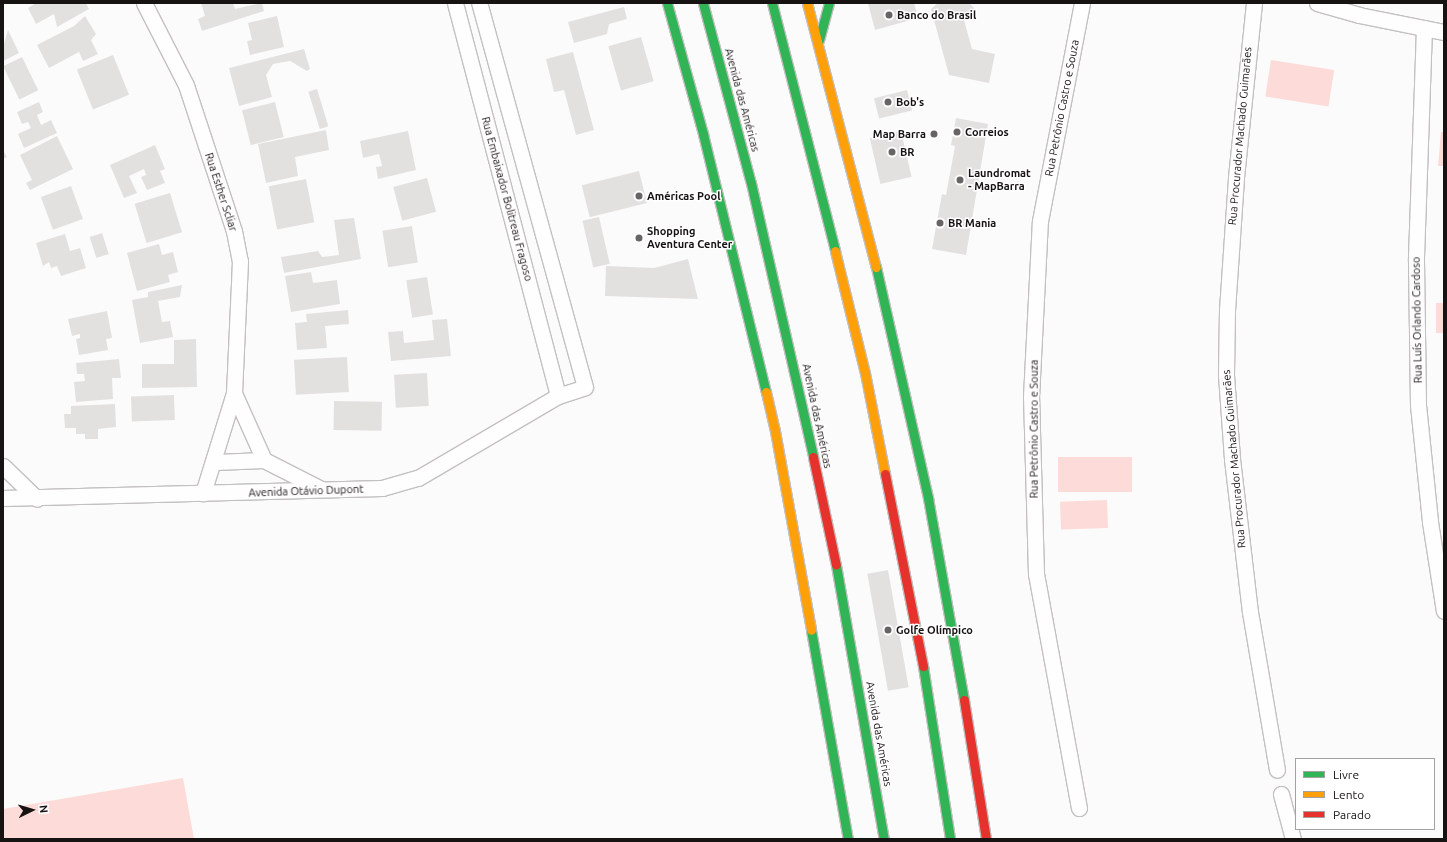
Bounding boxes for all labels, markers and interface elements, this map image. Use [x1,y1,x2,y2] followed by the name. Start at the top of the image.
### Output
[897,8,976,22] place label: Banco do Brasil
[884,10,894,20] marker: Banco do Brasil
[1042,39,1082,177] street label: Rua Petrônio Castro e Souza
[1226,46,1254,226] street label: Rua Procurador Machado Guimarães
[722,47,762,153] street label: Avenida das Américas
[896,95,924,109] place label: Bob's
[883,97,893,107] marker: Bob's
[479,115,535,283] street label: Rua Embaixador Bolitreau Fragoso
[965,125,1009,139] place label: Correios
[873,127,926,141] place label: Map Barra
[952,127,962,137] marker: Correios
[929,129,939,139] marker: Map Barra
[900,145,915,159] place label: BR
[887,147,897,157] marker: BR
[202,151,240,233] street label: Rua Esther Scliar
[968,167,1031,193] place label: Laundromat - MapBarra
[955,175,965,185] marker: Laundromat - MapBarra
[647,189,720,203] place label: Américas Pool
[634,191,644,201] marker: Américas Pool
[948,216,996,230] place label: BR Mania
[935,218,945,228] marker: BR Mania
[647,225,732,251] place label: Shopping Aventura Center
[634,233,644,243] marker: Shopping Aventura Center
[1409,257,1425,383] street label: Rua Luís Orlando Cardoso
[1027,360,1041,498] street label: Rua Petrônio Castro e Souza
[799,363,835,469] street label: Avenida das Américas
[1220,369,1248,549] street label: Rua Procurador Machado Guimarães
[248,482,364,500] street label: Avenida Otávio Dupont
[896,623,973,637] place label: Golfe Olímpico
[883,625,893,635] marker: Golfe Olímpico
[863,680,895,788] street label: Avenida das Américas
[1295,758,1435,830] legend
[1333,768,1359,781] text: Livre
[1333,788,1364,801] text: Lento
[12,790,52,830] north arrow
[38,804,50,814] text: N
[1333,808,1371,821] text: Parado

